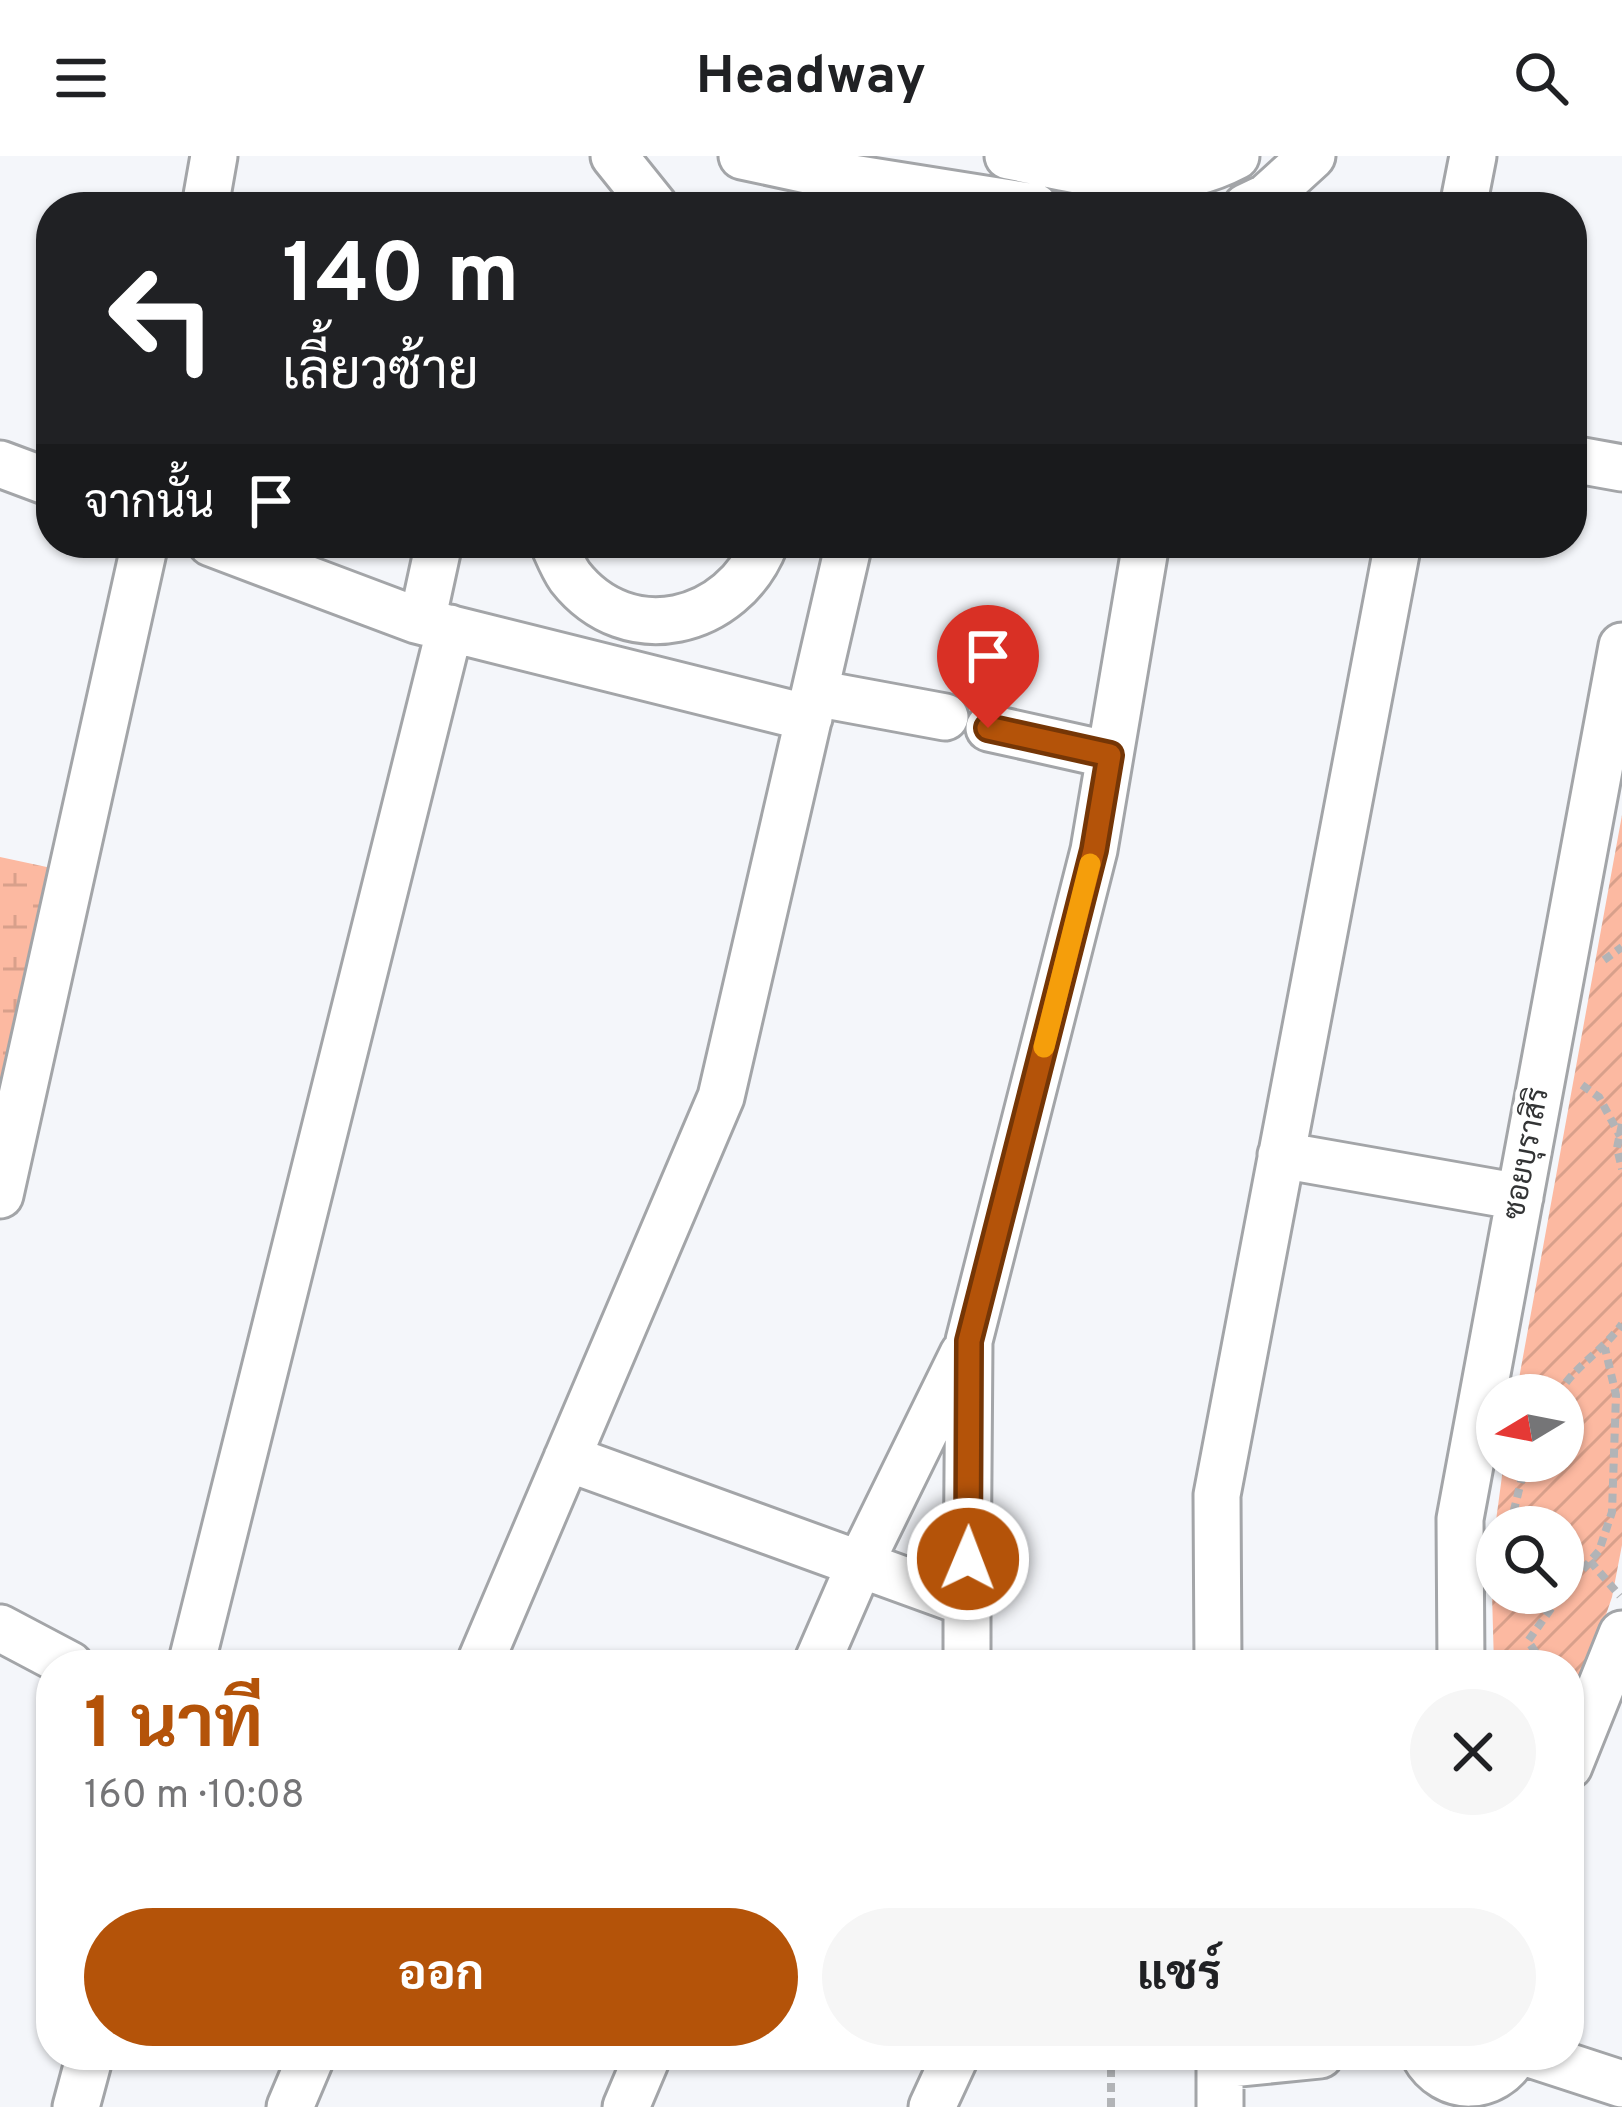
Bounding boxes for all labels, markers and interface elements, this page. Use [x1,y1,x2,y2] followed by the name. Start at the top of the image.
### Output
[696,44,926,113] text: Headway
[48,45,114,111] icon: menu
[1508,45,1574,111] icon: search
[282,226,519,332] text: 140 m
[84,240,240,396] icon: left
[282,340,479,409] text: เลี้ยวซ้าย
[238,468,304,534] icon: arrive
[84,477,214,534] text: จากนั้น
[937,605,1039,728] pin
[955,623,1021,689] icon: arrive
[1496,1085,1559,1223] street label: ซอยบุราสิริ
[1476,1374,1584,1482] north arrow
[1476,1374,1584,1614] map controls
[905,1496,1031,1622] position arrow
[1476,1506,1584,1614] button: search
[84,1682,263,1774] text: 1 นาที
[1410,1689,1536,1815] button: close
[84,1773,305,1822] text: 160 m · 10:08
[84,1908,798,2046] button: ออก
[822,1908,1536,2046] button: แชร์

